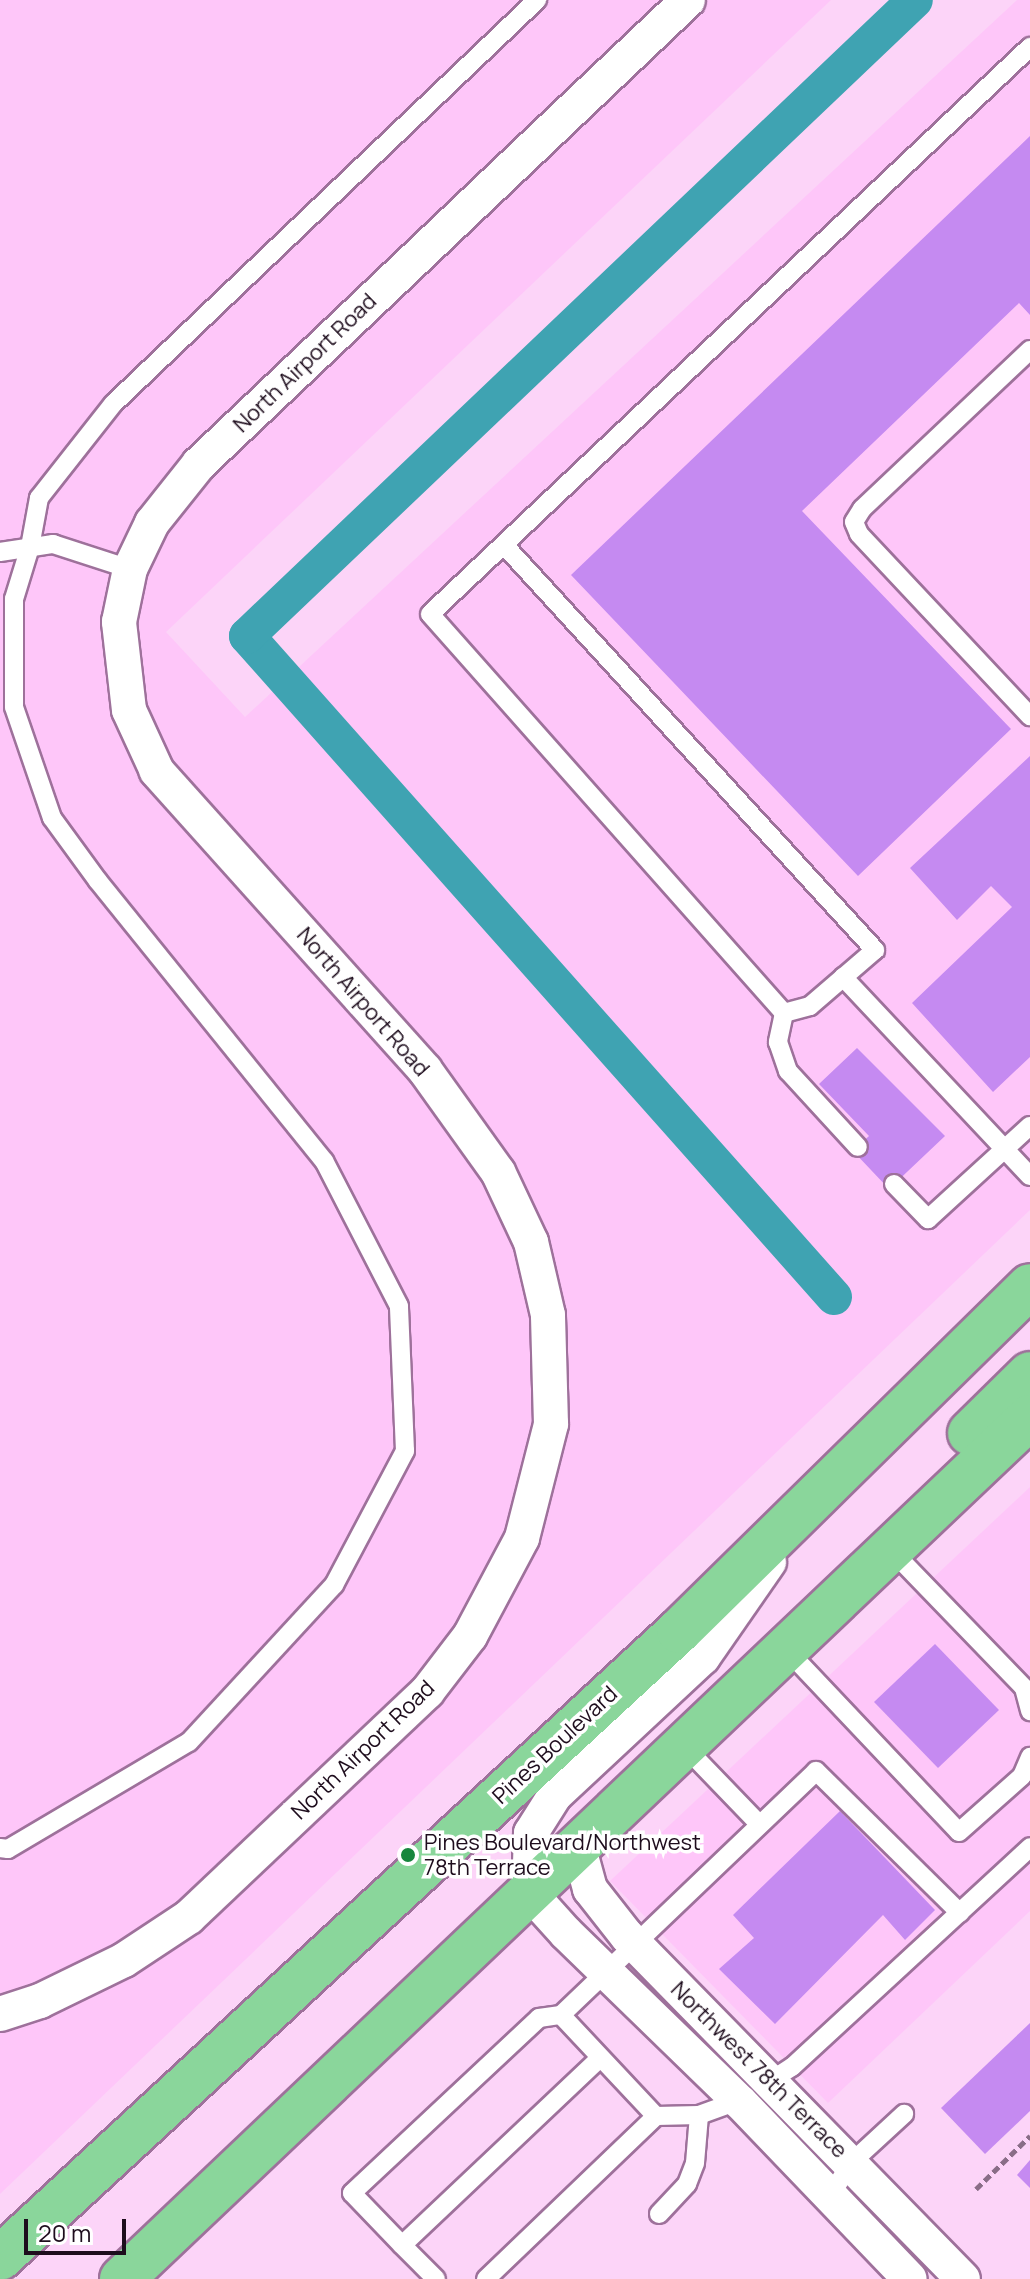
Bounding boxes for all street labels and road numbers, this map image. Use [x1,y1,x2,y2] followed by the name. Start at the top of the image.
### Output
[228,288,382,438] street label: North Airport Road
[291,922,435,1082] street label: North Airport Road
[286,1675,440,1825] street label: North Airport Road
[487,1681,623,1809] street label: Pines Boulevard
[665,1976,853,2164] street label: Northwest 78th Terrace

